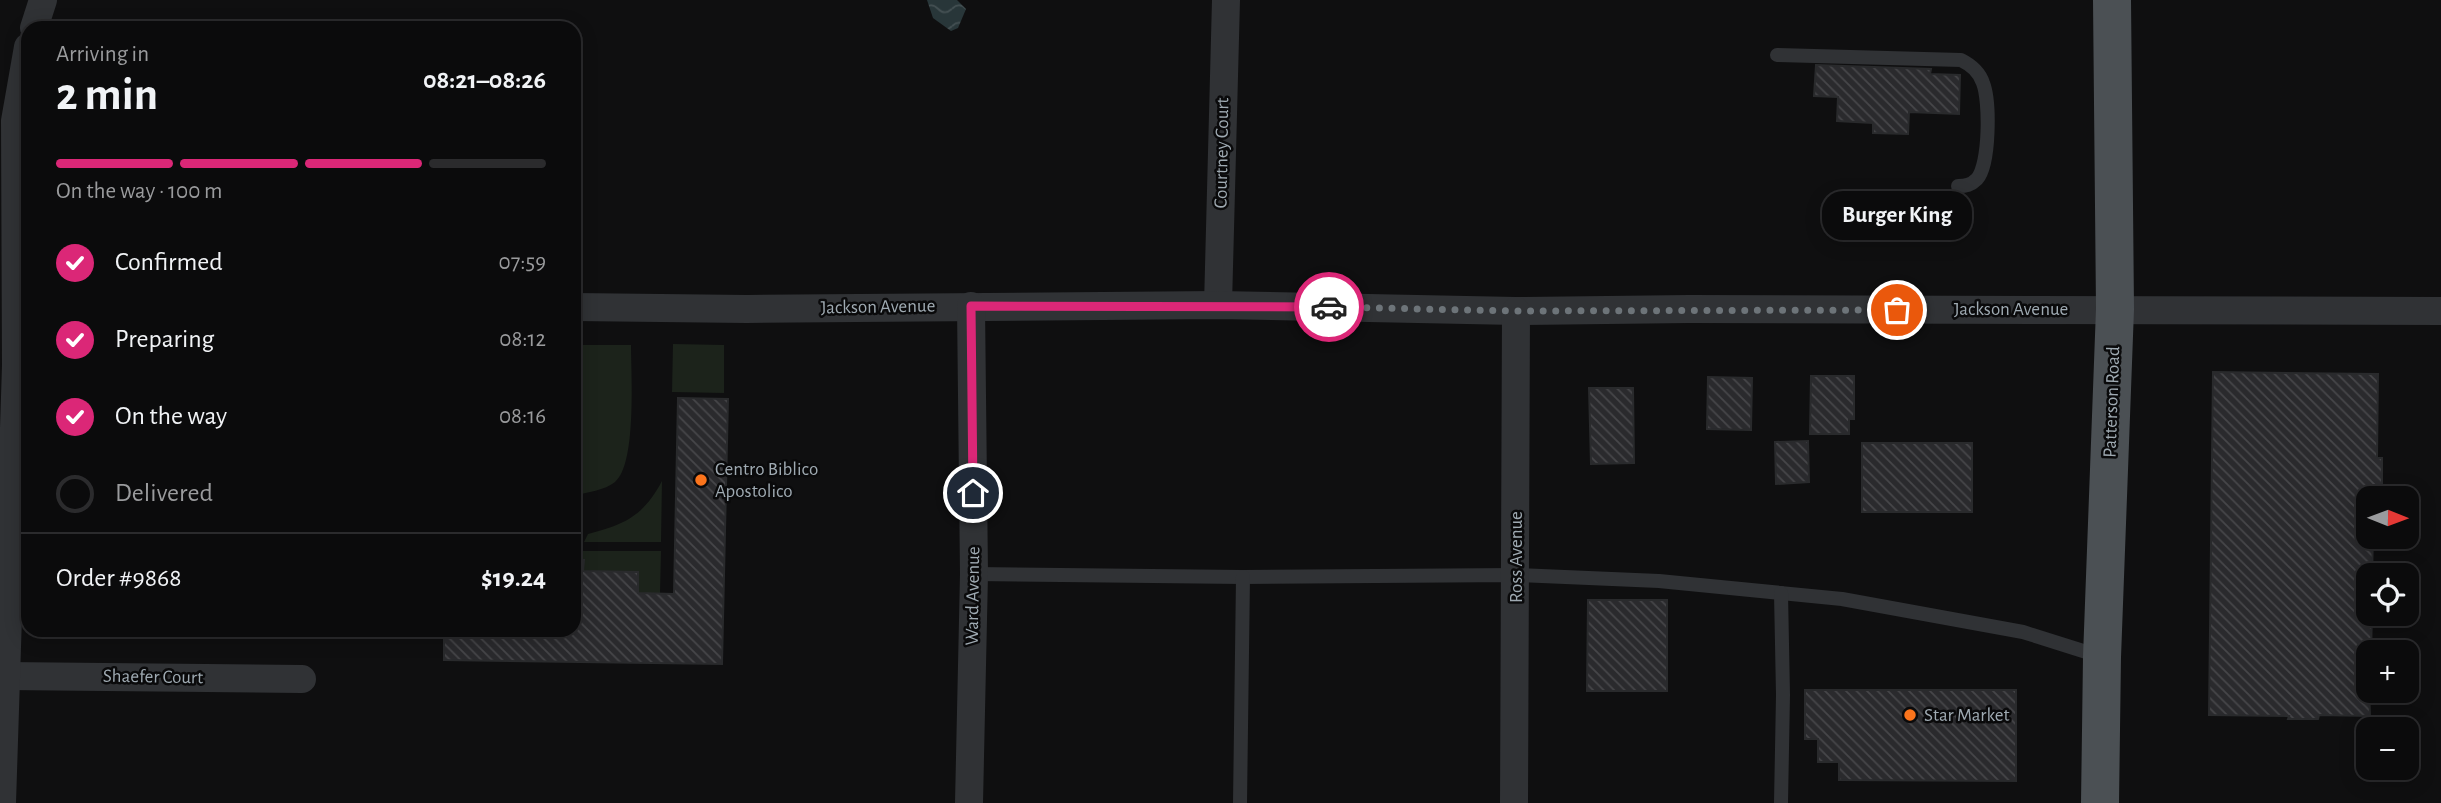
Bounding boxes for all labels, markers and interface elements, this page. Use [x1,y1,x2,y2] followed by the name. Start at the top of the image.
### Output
[56,43,149,66] text: Arriving in
[423,67,546,93] text: 08:21–08:26
[56,72,158,118] text: 2 min
[1212,97,1232,209] street label: Courtney Court
[56,180,223,203] text: On the way · 100 m
[1822,191,1972,240] callout: Burger King
[1842,204,1952,227] text: Burger King
[56,244,94,282] icon: check
[115,249,223,275] text: Confirmed
[499,251,546,274] text: 07:59
[1294,272,1364,342] courier
[1867,280,1927,340] pin
[1310,288,1348,326] icon: car
[1878,291,1916,329] icon: bag
[820,297,936,317] street label: Jackson Avenue
[1954,300,2068,319] street label: Jackson Avenue
[56,321,94,359] icon: check
[115,326,214,352] text: Preparing
[499,328,546,351] text: 08:12
[2101,346,2123,458] street label: Patterson Road
[56,398,94,436] icon: check
[115,403,227,429] text: On the way
[499,405,546,428] text: 08:16
[715,460,818,501] place label: Centro Biblico Apostolico
[943,463,1003,523] pin
[693,472,709,488] marker: Centro Biblico Apostolico
[954,474,992,512] icon: home
[115,480,213,506] text: Delivered
[2356,486,2418,550] north arrow
[2356,486,2419,780] map controls
[1507,511,1526,603] street label: Ross Avenue
[963,546,983,646] street label: Ward Avenue
[2356,563,2419,626] button: locate
[56,565,182,591] text: Order #9868
[481,565,546,591] text: $19.24
[2356,640,2419,703] button: +
[103,667,203,687] street label: Shaefer Court
[1924,706,2010,725] place label: Star Market
[1902,707,1918,723] marker: Star Market
[2356,717,2419,780] button: −

